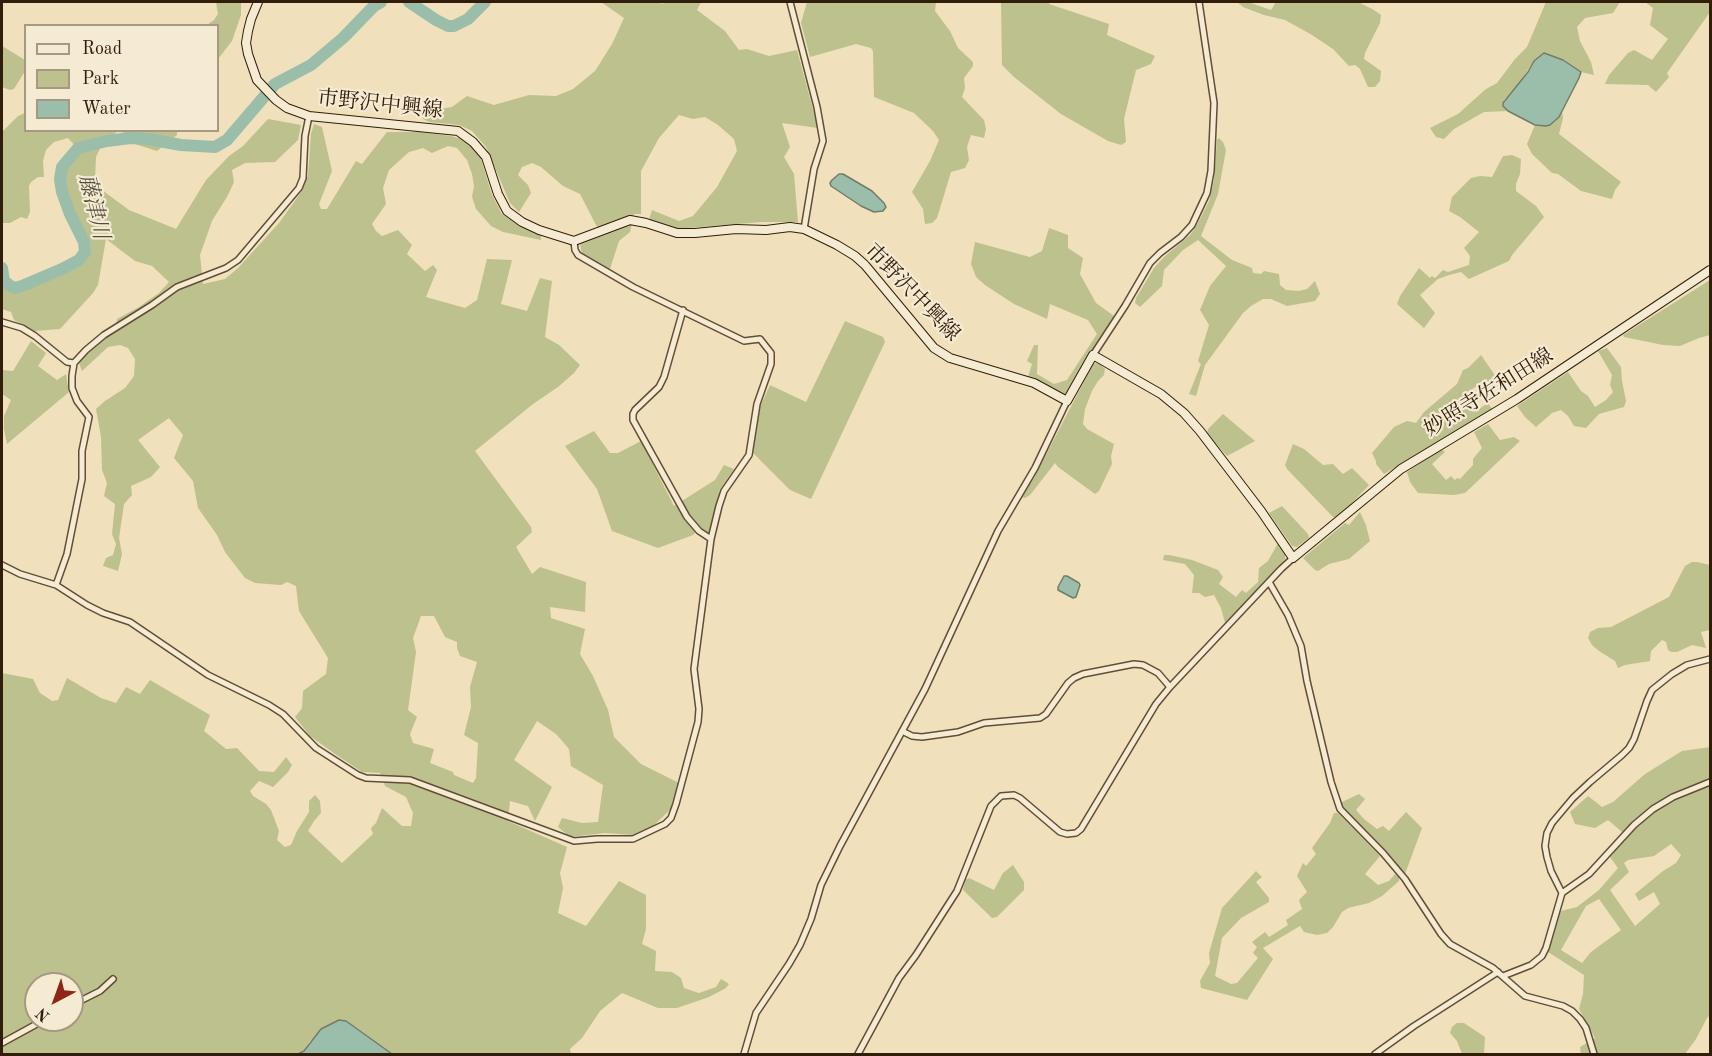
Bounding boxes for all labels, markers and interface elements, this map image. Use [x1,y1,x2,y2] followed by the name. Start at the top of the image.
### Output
[24,24,219,132] legend
[82,40,122,58] text: Road
[82,70,119,88] text: Park
[316,86,444,124] street label: 市野沢中興線
[82,100,131,118] text: Water
[72,172,114,242] water label: 藤津川
[859,239,965,347] street label: 市野沢中興線
[1420,343,1558,443] street label: 妙照寺佐和田線
[24,972,84,1032] north arrow
[34,1004,53,1024] text: N

